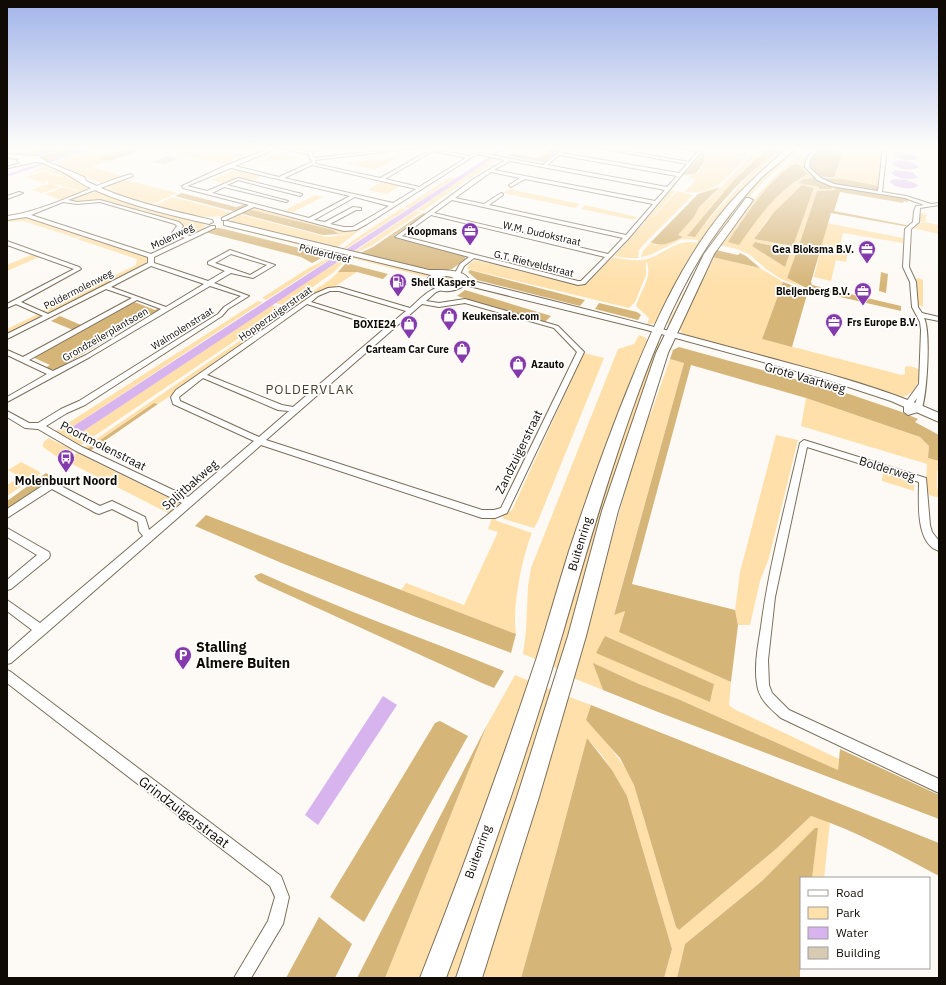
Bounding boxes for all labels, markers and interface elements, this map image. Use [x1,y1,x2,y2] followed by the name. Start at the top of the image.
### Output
[502,218,583,249] street label: W.M. Dudokstraat
[149,220,196,252] street label: Molenweg
[460,221,480,246] office icon: Koopmans
[407,225,457,238] place label: Koopmans
[857,239,877,264] office icon: Gea Bloksma B.V.
[298,241,353,266] street label: Polderdreef
[772,243,854,256] place label: Gea Bloksma B.V.
[493,247,576,280] street label: G.T. Rietveldstraat
[42,266,116,312] street label: Poldermolenweg
[388,272,408,297] fuel station icon: Shell Kaspers
[411,276,476,289] place label: Shell Kaspers
[853,281,873,306] office icon: Bleijenberg B.V.
[236,283,315,344] street label: Hopperzuigerstraat
[776,285,850,298] place label: Bleijenberg B.V.
[149,304,216,353] street label: Walmolenstraat
[60,305,150,364] street label: Grondzeilerplantsoen
[439,306,459,331] shop icon: Keukensale.com
[462,310,539,323] place label: Keukensale.com
[824,312,844,337] office icon: Frs Europe B.V.
[399,314,419,339] shop icon: BOXIE24
[847,316,918,329] place label: Frs Europe B.V.
[353,318,396,331] place label: BOXIE24
[452,339,472,364] shop icon: Carteam Car Cure
[366,343,449,356] place label: Carteam Car Cure
[508,354,528,379] shop icon: Azauto
[531,358,565,371] place label: Azauto
[763,359,848,396] street label: Grote Vaartweg
[265,381,355,398] district label: POLDERVLAK
[492,408,545,496] street label: Zandzuigerstraat
[58,417,149,474] street label: Poortmolenstraat
[56,448,76,473] bus stop icon: Molenbuurt Noord
[857,453,918,484] street label: Bolderweg
[159,456,221,513] street label: Splijtbakweg
[15,473,117,488] place label: Molenbuurt Noord
[564,514,595,573] street label: Buitenring
[196,638,290,672] place label: Stalling Almere Buiten
[173,645,193,670] parking icon: Stalling Almere Buiten
[135,772,233,852] street label: Grindzuigerstraat
[461,822,494,881] street label: Buitenring
[800,877,930,969] legend
[836,885,864,900] text: Road
[836,905,861,920] text: Park
[836,925,869,940] text: Water
[836,945,881,960] text: Building

